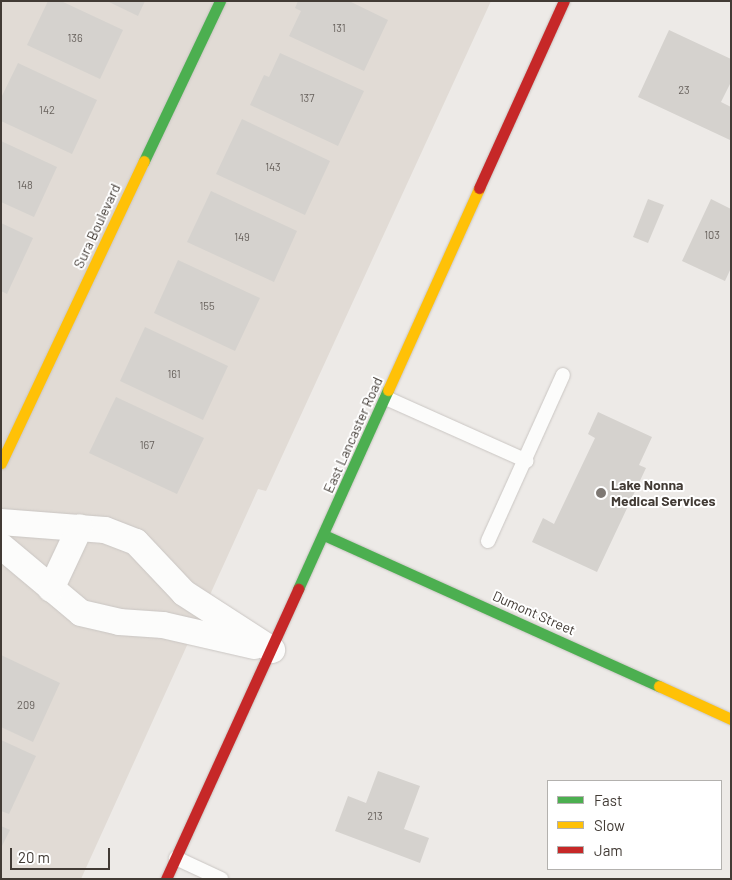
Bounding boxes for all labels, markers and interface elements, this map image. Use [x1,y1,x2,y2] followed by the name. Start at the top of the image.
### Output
[332,21,346,35] house number: 131
[67,31,83,45] house number: 136
[678,83,690,97] house number: 23
[300,91,314,105] house number: 137
[39,103,55,117] house number: 142
[265,160,281,174] house number: 143
[17,178,33,192] house number: 148
[70,181,124,271] street label: Sura Boulevard
[704,228,720,242] house number: 103
[234,230,250,244] house number: 149
[199,299,215,313] house number: 155
[167,367,181,381] house number: 161
[320,374,386,496] street label: East Lancaster Road
[140,438,154,452] house number: 167
[611,477,716,510] place label: Lake Nonna Medical Services
[595,487,607,499] marker: Lake Nonna Medical Services
[490,587,578,639] street label: Dumont Street
[17,698,35,712] house number: 209
[547,780,722,870] legend
[594,791,622,809] text: Fast
[367,809,383,823] house number: 213
[594,816,625,834] text: Slow
[12,838,112,870] scale bar
[594,841,623,859] text: Jam
[18,848,50,866] text: 20 m

